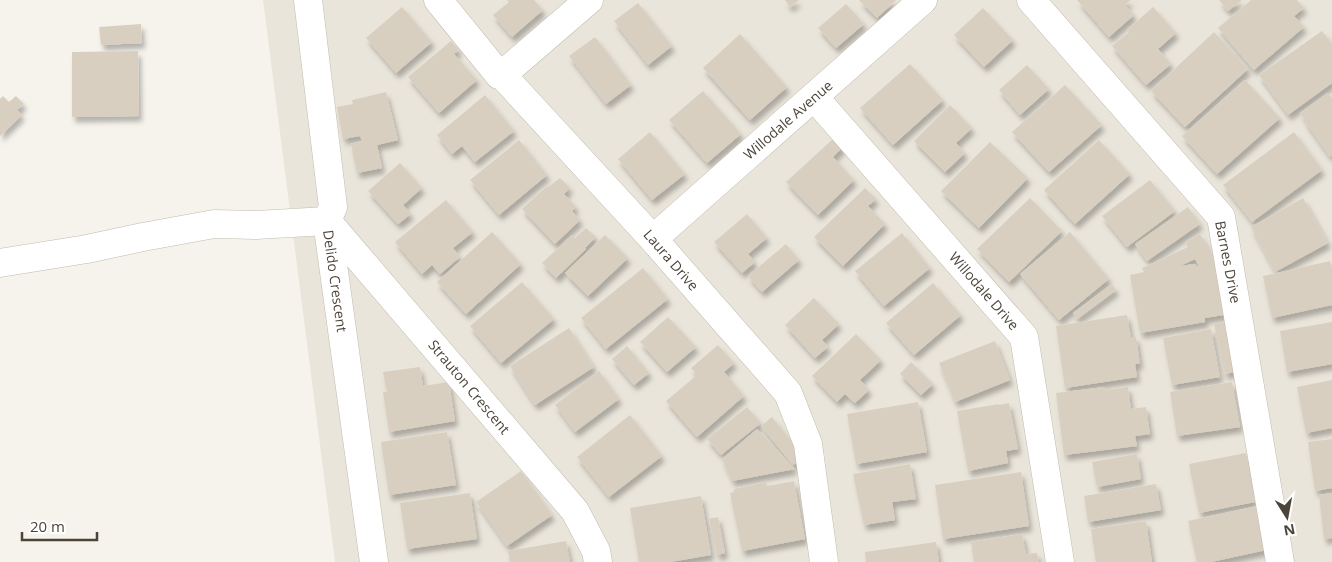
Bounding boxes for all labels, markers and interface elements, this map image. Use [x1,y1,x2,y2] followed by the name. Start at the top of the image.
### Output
[739,76,836,164] street label: Willodale Avenue
[1211,219,1246,305] street label: Barnes Drive
[640,225,703,294] street label: Laura Drive
[319,229,352,333] street label: Delido Crescent
[945,248,1024,334] street label: Willodale Drive
[424,336,514,438] street label: Strauton Crescent
[1262,492,1312,542] north arrow
[22,510,98,542] scale bar
[30,516,65,536] text: 20 m
[1282,520,1297,541] text: N

